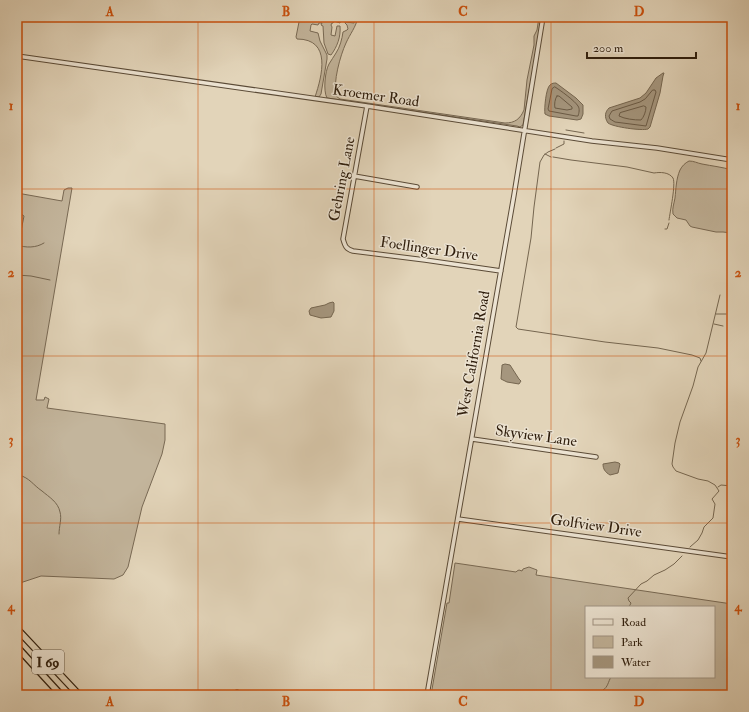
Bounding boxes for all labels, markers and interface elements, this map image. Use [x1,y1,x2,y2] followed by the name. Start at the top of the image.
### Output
[105,4,115,20] text: A
[282,4,290,20] text: B
[458,4,468,20] text: C
[634,4,645,20] text: D
[587,34,696,60] scale bar
[593,41,624,56] text: 200 m
[331,81,421,112] street label: Kroemer Road
[9,98,14,114] text: 1
[736,98,741,114] text: 1
[325,135,359,223] street label: Gehring Lane
[379,233,479,265] street label: Foellinger Drive
[8,265,15,281] text: 2
[735,265,742,281] text: 2
[453,289,495,420] street label: West California Road
[494,421,578,451] street label: Skyview Lane
[9,432,14,448] text: 3
[736,432,741,448] text: 3
[549,510,643,542] street label: Golfview Drive
[6,599,15,615] text: 4
[733,599,742,615] text: 4
[585,606,715,678] legend
[621,615,646,630] text: Road
[621,635,643,650] text: Park
[32,650,64,674] road number: I 69
[620,655,651,670] text: Water
[105,694,115,710] text: A
[282,694,290,710] text: B
[458,694,468,710] text: C
[634,694,645,710] text: D

